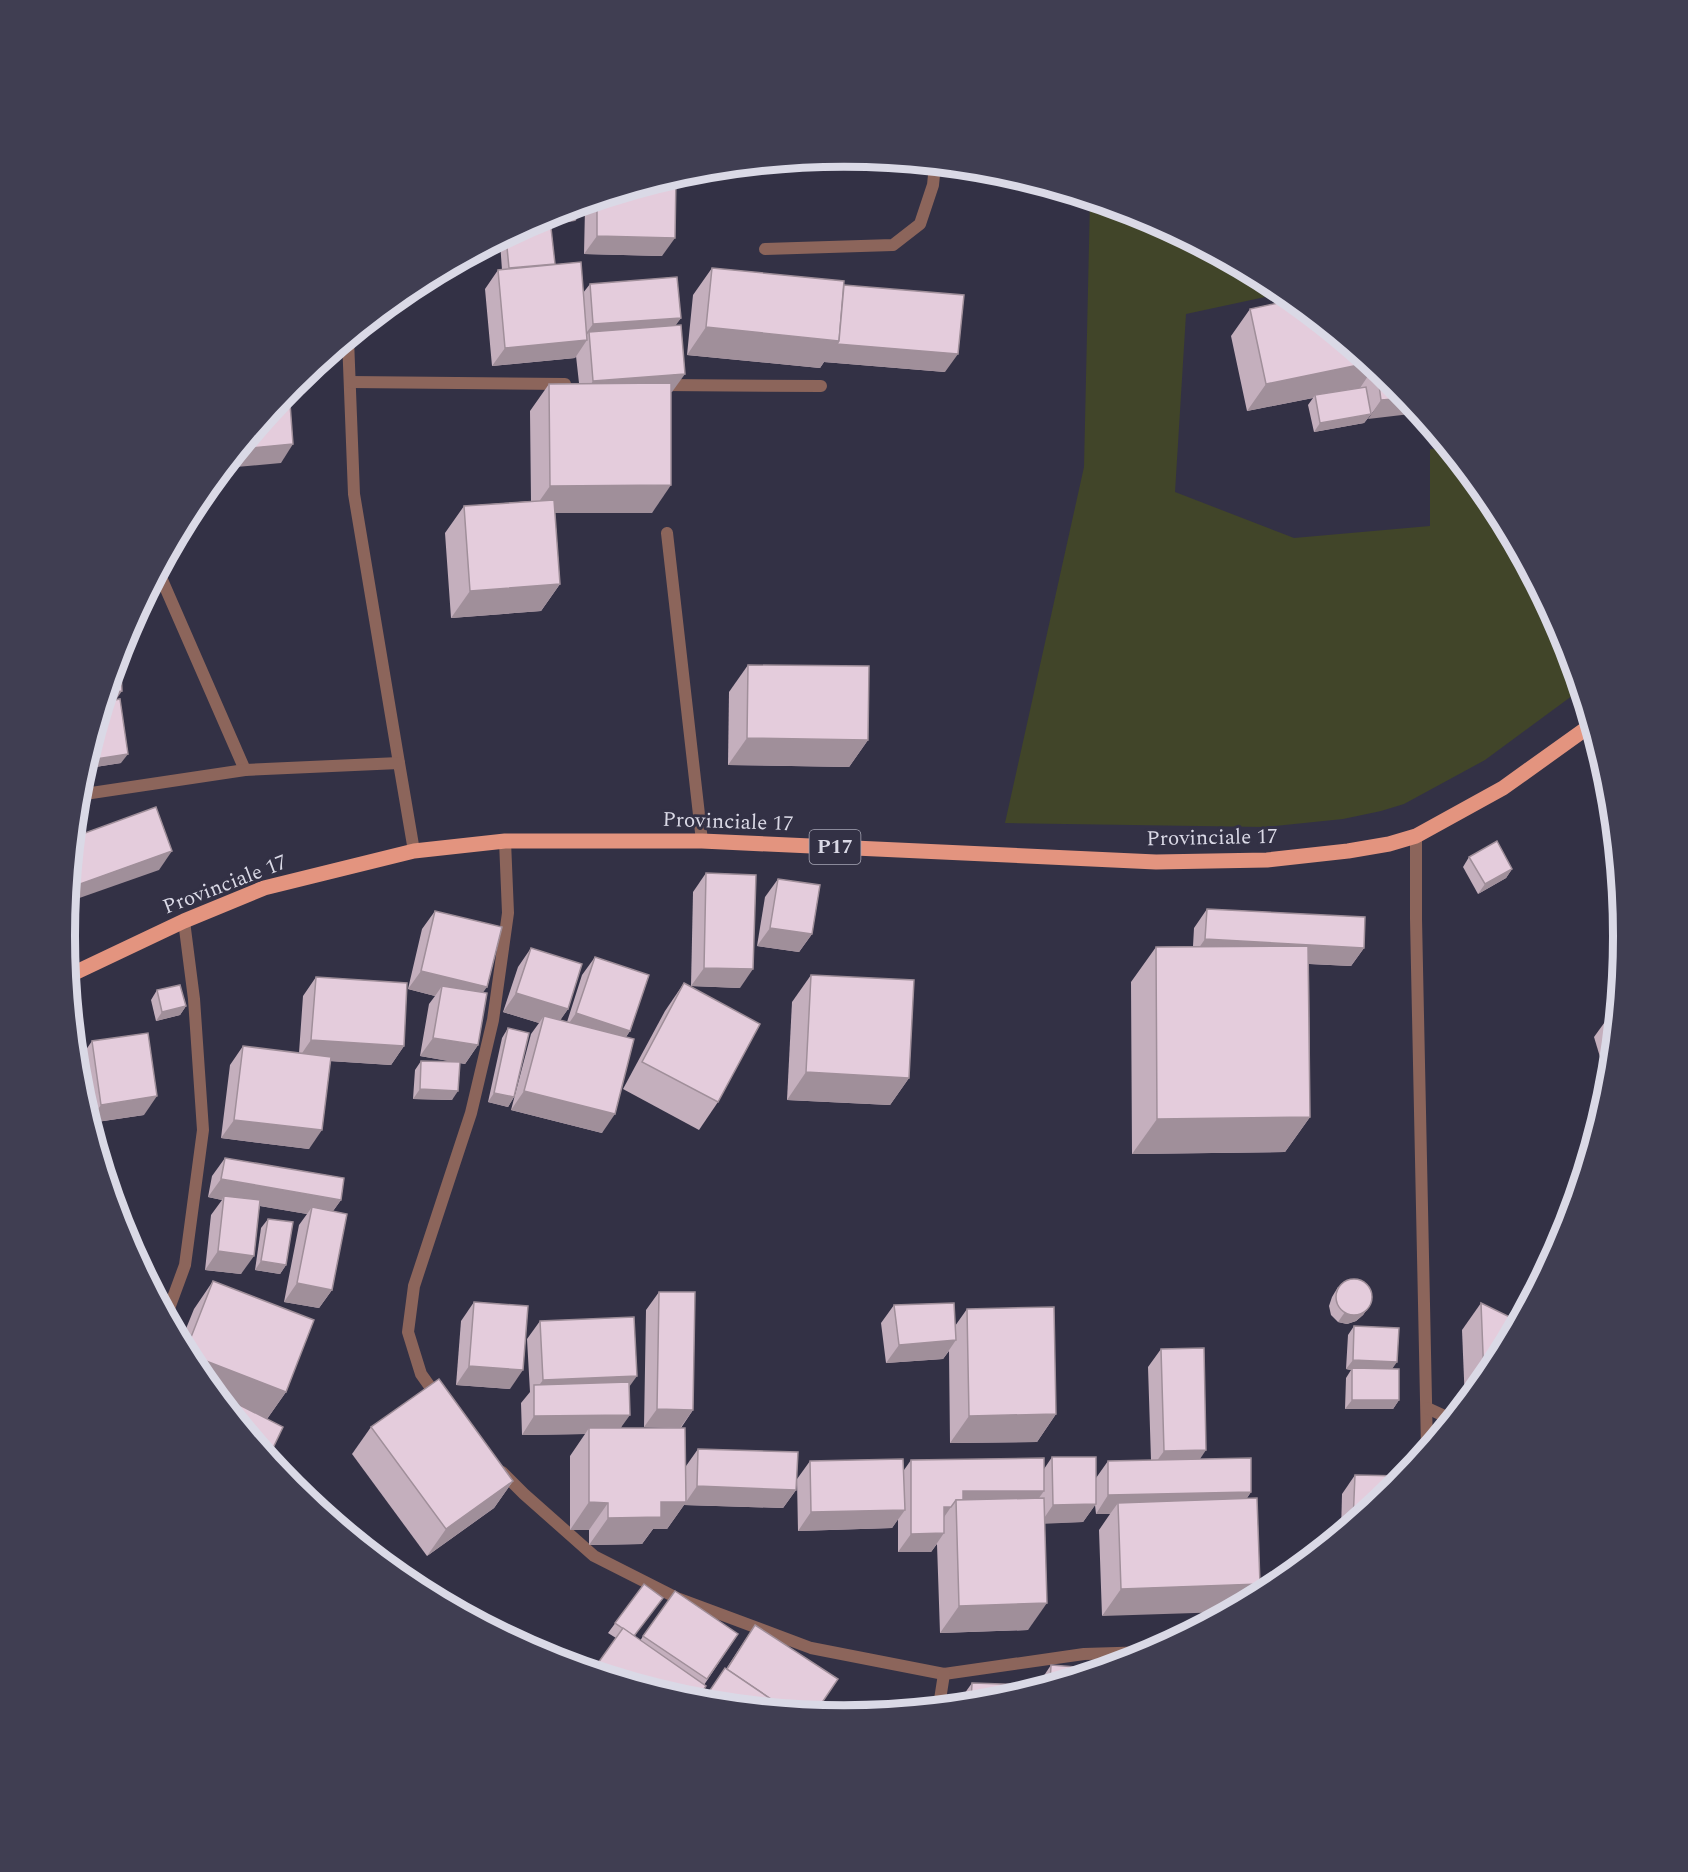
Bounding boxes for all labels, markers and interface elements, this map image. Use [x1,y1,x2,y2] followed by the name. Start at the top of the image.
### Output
[662,804,794,840] street label: Provinciale 17
[1146,821,1278,855] street label: Provinciale 17
[810,830,860,864] road number: P17
[158,847,292,923] street label: Provinciale 17

